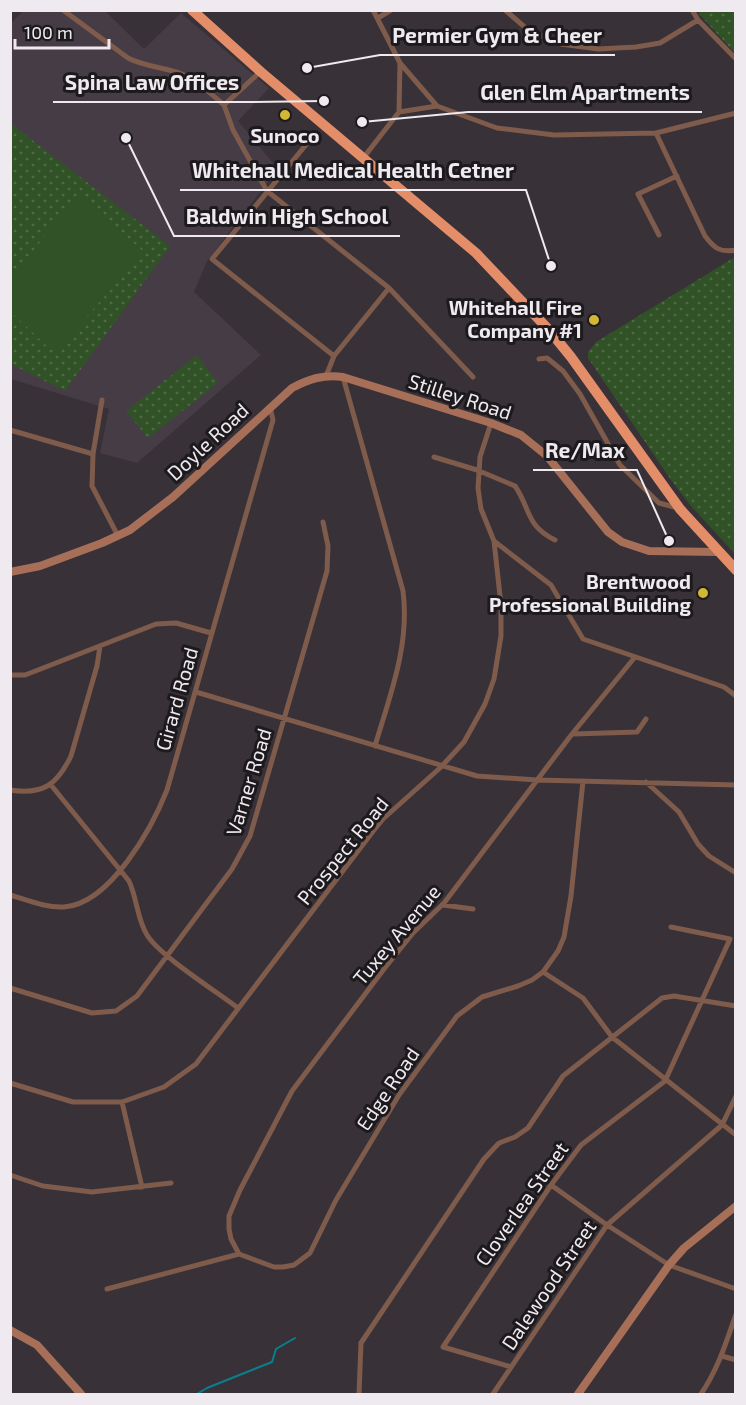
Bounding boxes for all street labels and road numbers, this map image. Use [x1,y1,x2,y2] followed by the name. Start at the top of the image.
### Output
[406,368,515,424] street label: Stilley Road
[162,398,253,485] street label: Doyle Road
[150,644,202,753] street label: Girard Road
[220,725,276,838] street label: Varner Road
[292,792,393,909] street label: Prospect Road
[347,879,445,989] street label: Tuxey Avenue
[351,1042,424,1135] street label: Edge Road
[470,1137,573,1270] street label: Cloverlea Street
[496,1215,601,1354] street label: Dalewood Street

